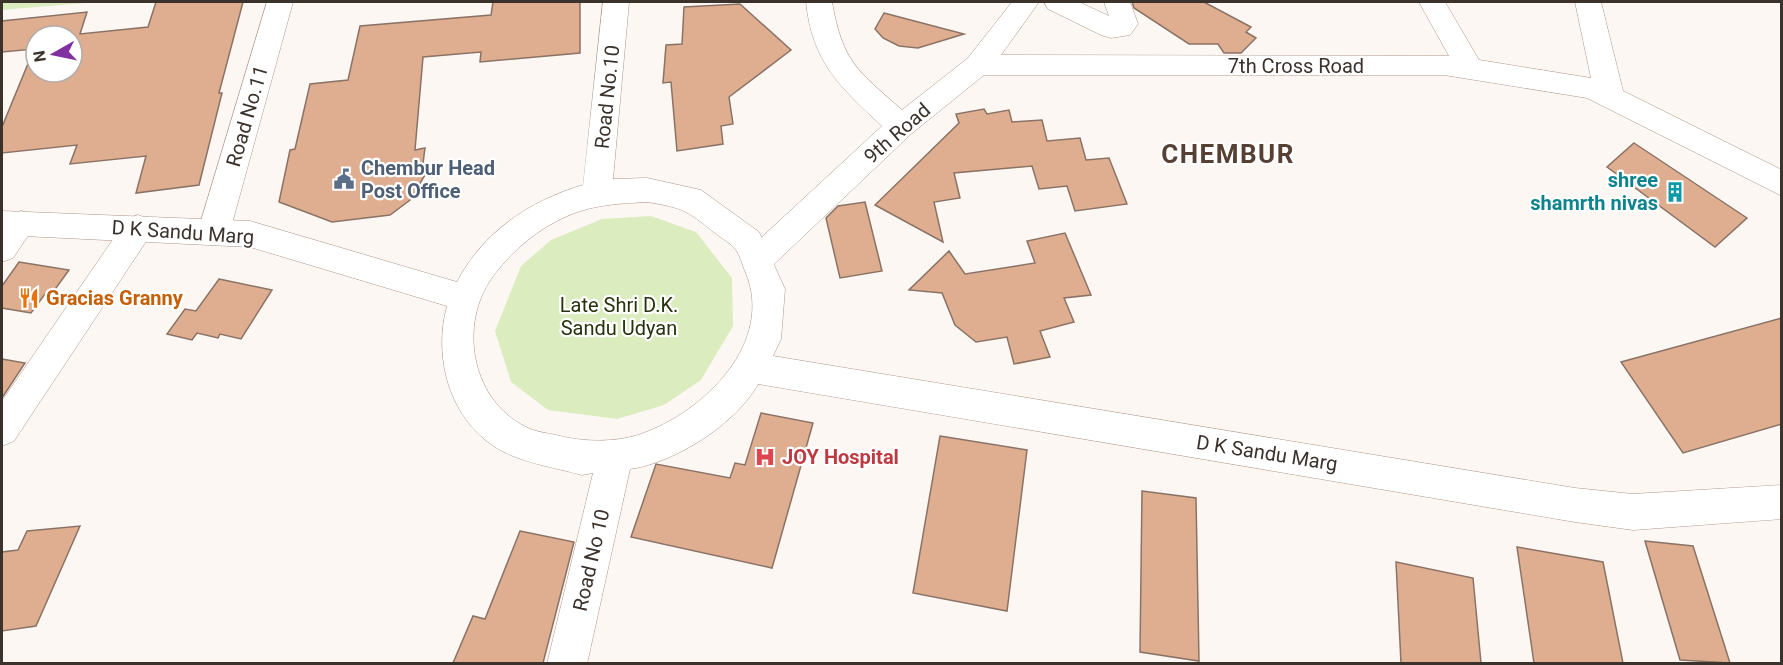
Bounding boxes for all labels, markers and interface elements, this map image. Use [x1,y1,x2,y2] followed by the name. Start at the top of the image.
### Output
[24,24,84,84] north arrow
[590,44,624,150] street label: Road No.10
[29,49,50,63] text: N
[1228,54,1364,78] street label: 7th Cross Road
[221,63,273,169] street label: Road No.11
[859,98,935,168] street label: 9th Road
[1161,139,1295,169] district label: CHEMBUR
[361,156,495,203] place label: Chembur Head Post Office
[332,167,356,191] public building icon: Chembur Head Post Office
[1530,168,1658,215] place label: shree shamrth nivas
[1663,180,1687,204] building icon: shree shamrth nivas
[111,215,255,249] street label: D K Sandu Marg
[17,286,41,310] restaurant icon: Gracias Granny
[46,286,184,310] place label: Gracias Granny
[560,293,678,340] park label: Late Shri D.K. Sandu Udyan
[1195,430,1339,476] street label: D K Sandu Marg
[753,445,777,469] hospital icon: JOY Hospital
[782,445,899,469] place label: JOY Hospital
[568,507,614,613] street label: Road No 10

